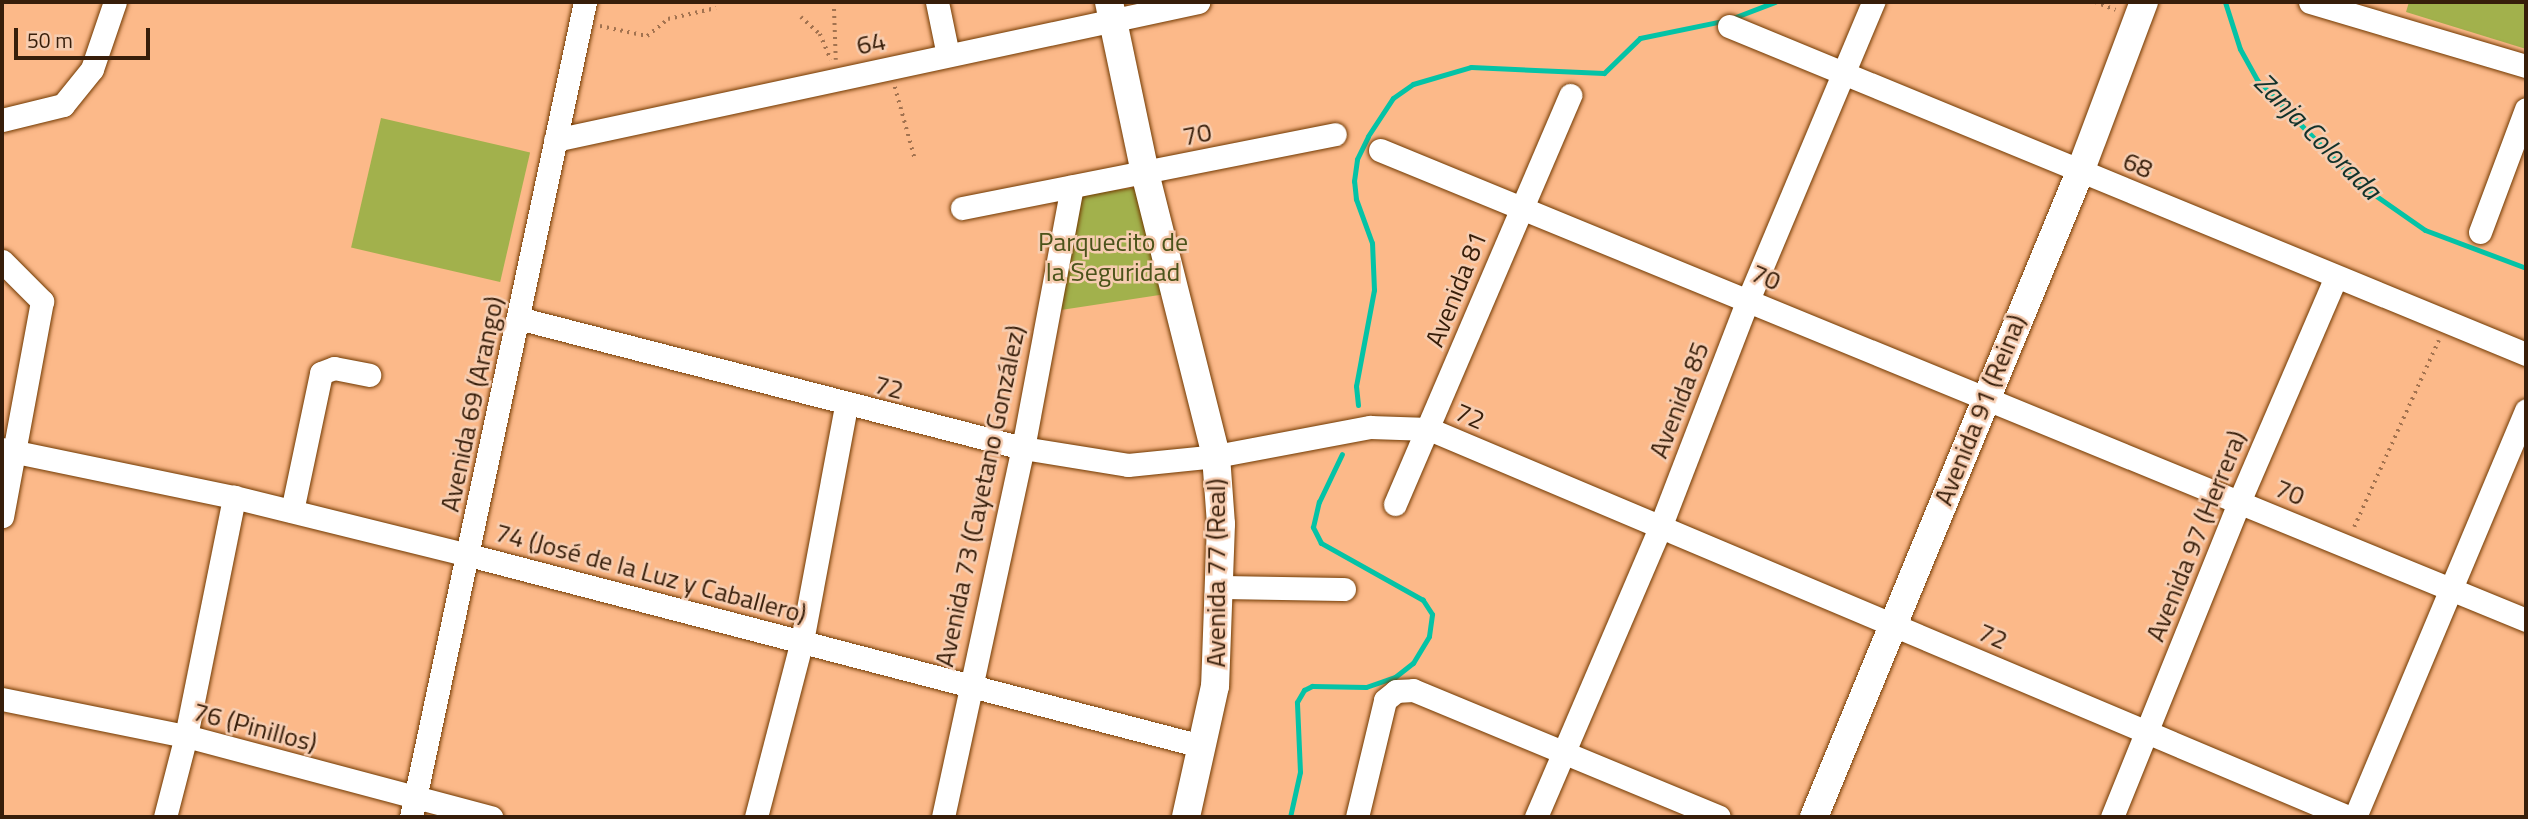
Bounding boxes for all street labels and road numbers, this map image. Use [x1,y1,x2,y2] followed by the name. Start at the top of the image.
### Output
[854,25,888,61] street label: 64
[1180,116,1214,152] street label: 70
[2119,145,2157,185] street label: 68
[1419,227,1493,351] street label: Avenida 81
[1747,257,1785,297] street label: 70
[434,294,510,514] street label: Avenida 69 (Arango)
[1928,310,2032,510] street label: Avenida 91 (Reina)
[929,322,1031,670] street label: Avenida 73 (Cayetano González)
[1643,338,1715,462] street label: Avenida 85
[871,368,907,406] street label: 72
[1451,396,1489,436] street label: 72
[2139,426,2253,646] street label: Avenida 97 (Herrera)
[2271,472,2309,512] street label: 70
[1200,478,1232,668] street label: Avenida 77 (Real)
[492,516,810,630] street label: 74 (José de la Luz y Caballero)
[1974,616,2012,656] street label: 72
[190,695,320,759] street label: 76 (Pinillos)

